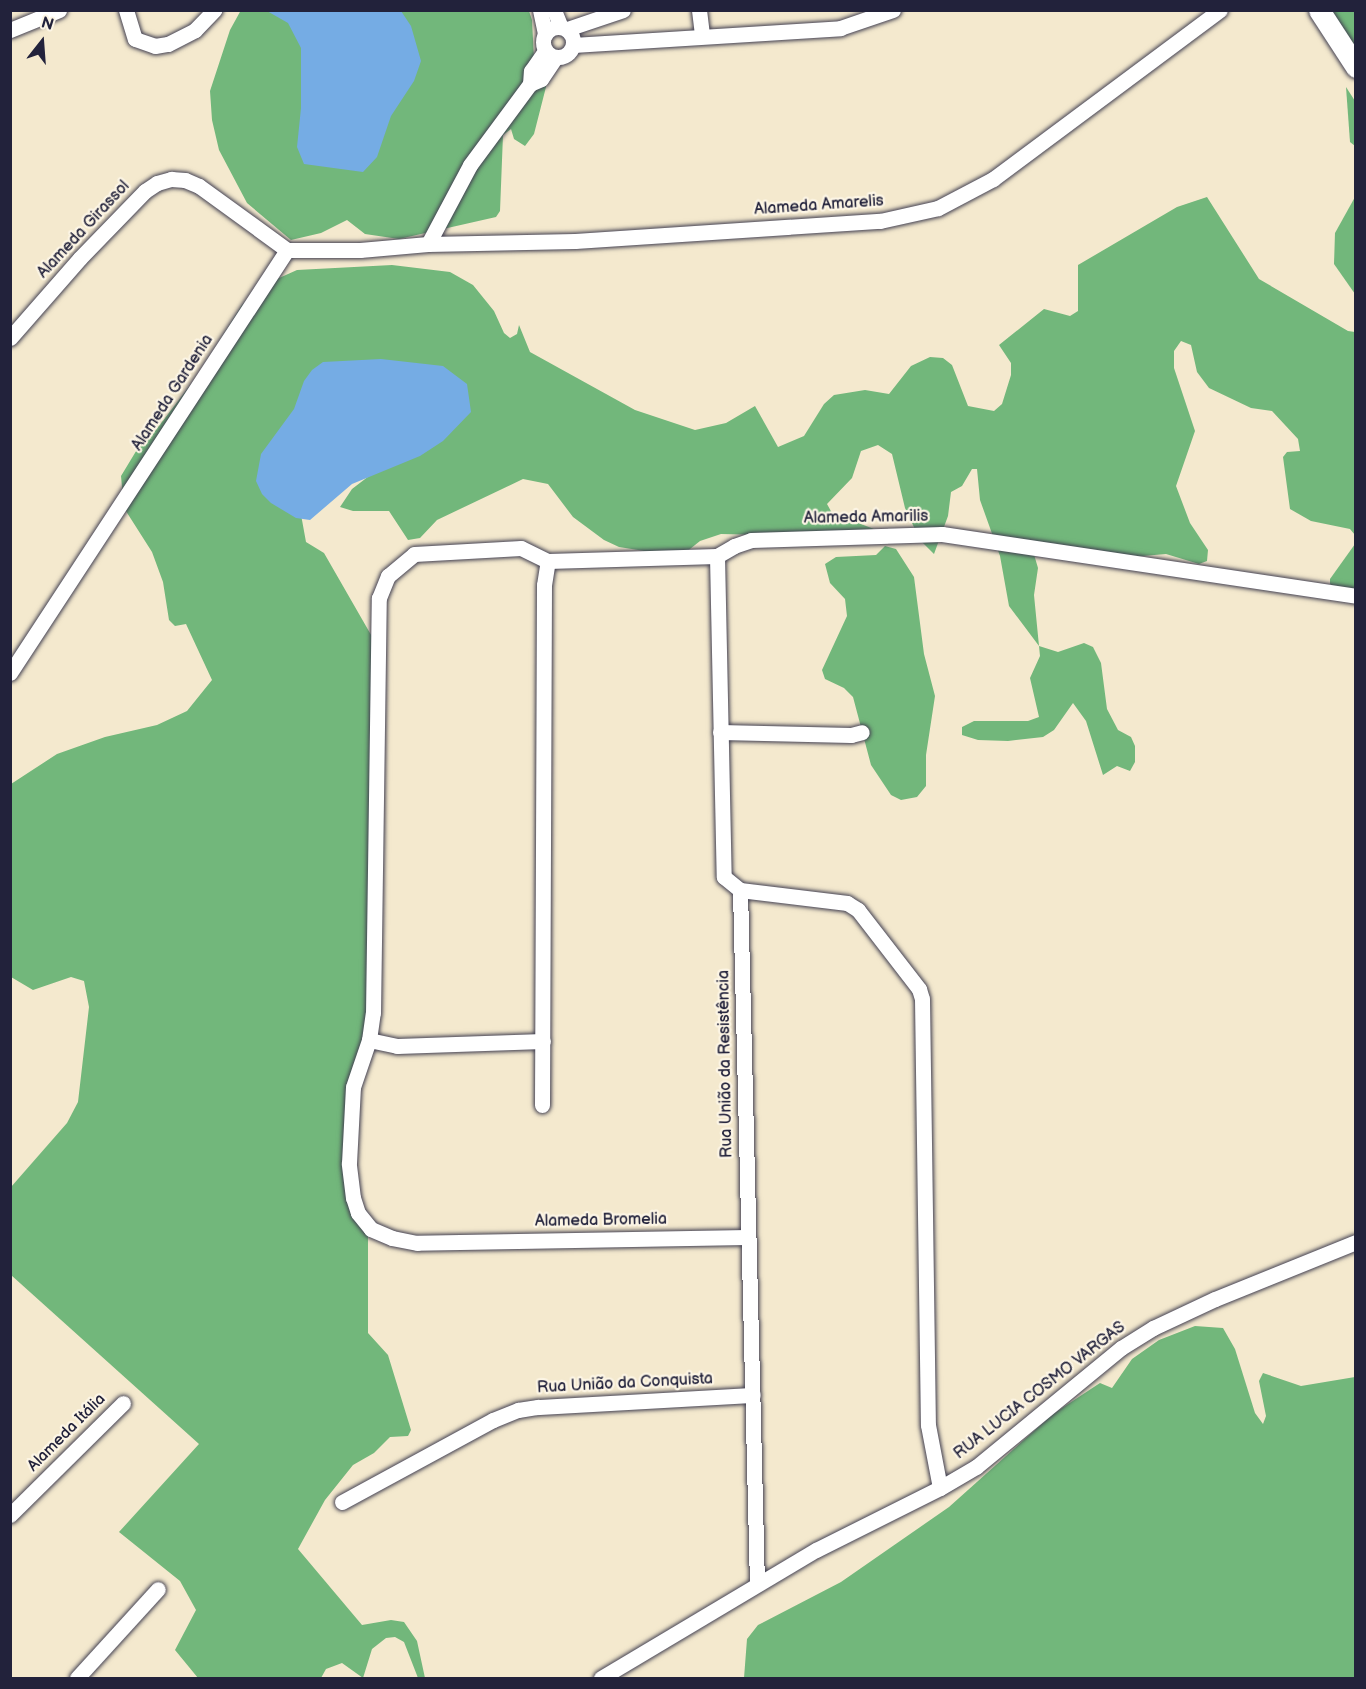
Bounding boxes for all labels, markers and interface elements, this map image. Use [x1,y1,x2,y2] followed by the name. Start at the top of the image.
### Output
[12,12,72,72] north arrow
[39,13,56,35] text: N
[34,177,134,283] street label: Alameda Girassol
[754,192,884,220] street label: Alameda Amarelis
[128,331,218,455] street label: Alameda Gardenia
[804,507,928,529] street label: Alameda Amarilis
[715,970,737,1158] street label: Rua União da Resistência
[535,1210,667,1232] street label: Alameda Bromelia
[950,1318,1130,1464] street label: RUA LUCIA COSMO VARGAS
[537,1370,713,1398] street label: Rua União da Conquista
[24,1390,110,1476] street label: Alameda Itália

